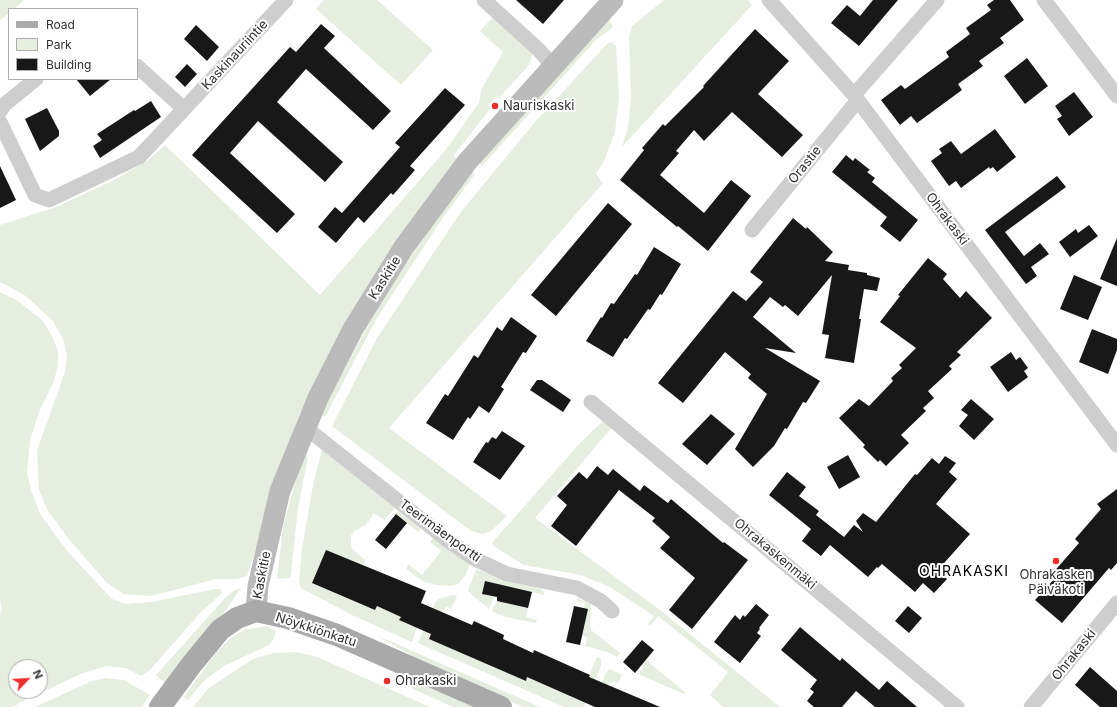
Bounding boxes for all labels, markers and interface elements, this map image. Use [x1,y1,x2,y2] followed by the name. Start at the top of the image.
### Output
[8,8,138,80] legend
[46,17,75,32] text: Road
[199,17,271,93] street label: Kaskinauriintie
[46,37,72,52] text: Park
[46,57,91,72] text: Building
[503,98,574,114] place label: Nauriskaski
[490,101,500,111] marker: Nauriskaski
[785,143,825,187] street label: Orastie
[922,190,972,248] street label: Ohrakaski
[366,253,404,303] street label: Kaskitie
[396,496,484,566] street label: Teerimäenportti
[731,515,819,593] street label: Ohrakaskenmäki
[250,550,274,600] street label: Kaskitie
[1051,556,1061,566] marker: Ohrakasken Päiväkoti
[919,564,1009,580] district label: OHRAKASKI
[1019,567,1093,598] place label: Ohrakasken Päiväkoti
[274,610,358,650] street label: Nöykkiönkatu
[1049,626,1099,684] street label: Ohrakaski
[8,659,48,699] north arrow
[30,668,46,681] text: N
[395,673,456,689] place label: Ohrakaski
[382,676,392,686] marker: Ohrakaski

